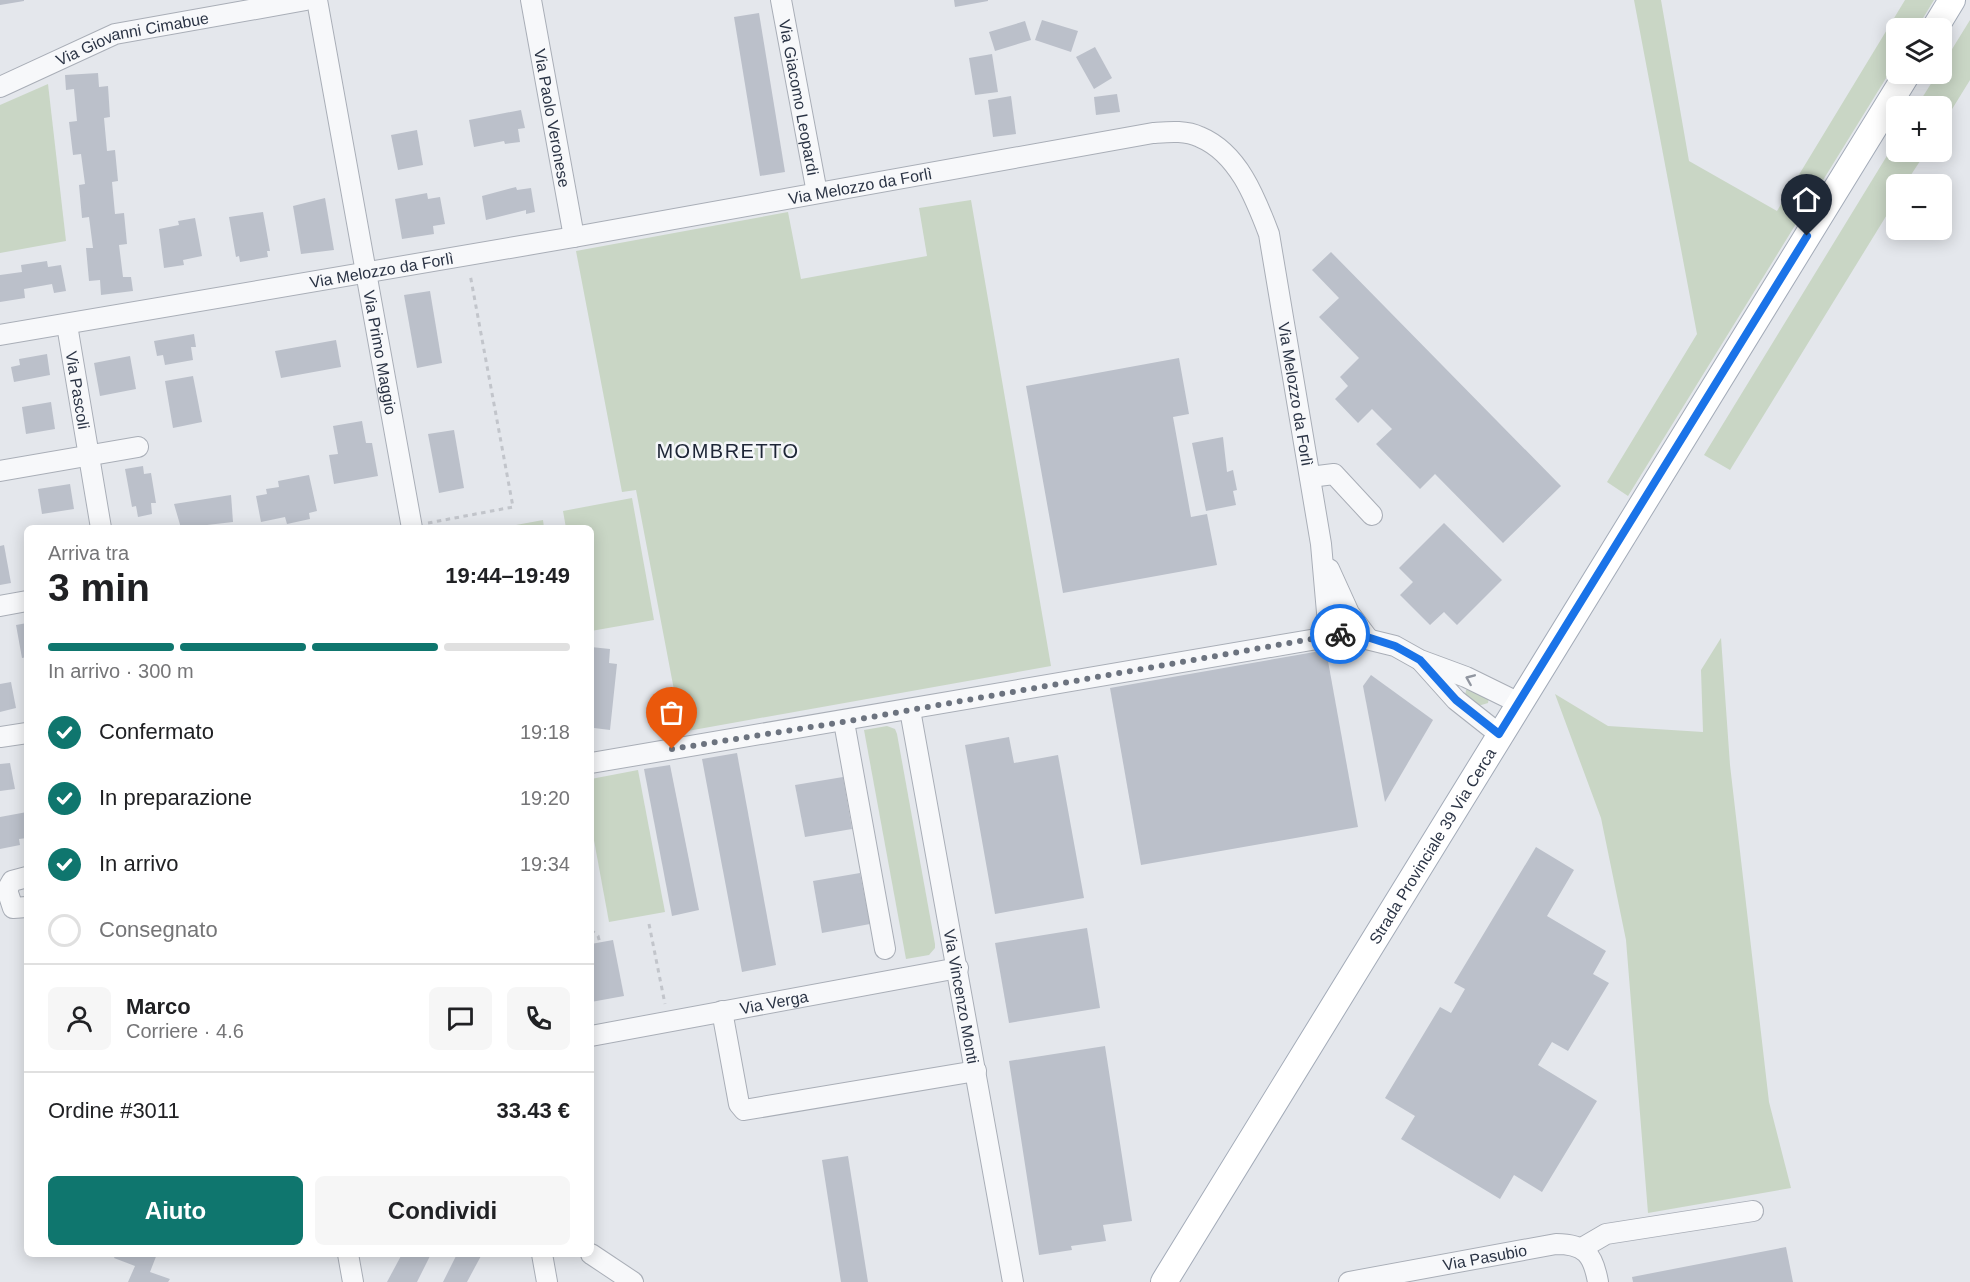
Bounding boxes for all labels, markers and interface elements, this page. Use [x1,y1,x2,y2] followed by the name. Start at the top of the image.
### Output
[53,9,210,69] street label: Via Giovanni Cimabue
[776,18,822,177] street label: Via Giacomo Leopardi
[1886,18,1952,240] map controls
[1886,18,1952,84] button: layers
[531,48,573,189] street label: Via Paolo Veronese
[1886,96,1952,162] button: +
[787,165,933,207] street label: Via Melozzo da Forlì
[1781,174,1832,236] pin
[1886,174,1952,240] button: −
[1790,183,1823,216] icon: home
[308,250,455,291] street label: Via Melozzo da Forlì
[360,289,399,416] street label: Via Primo Maggio
[1275,321,1316,467] street label: Via Melozzo da Forlì
[63,350,92,430] street label: Via Pascoli
[656,440,800,462] district label: MOMBRETTO
[48,542,129,564] text: Arriva tra
[445,563,570,588] text: 19:44–19:49
[48,566,150,609] text: 3 min
[1310,604,1370,664] courier
[1324,618,1357,651] icon: bike
[48,660,194,682] text: In arrivo · 300 m
[1466,674,1477,686] one-way arrow
[646,687,697,749] pin
[655,696,688,729] icon: bag
[48,716,81,749] icon: check
[99,719,214,744] text: Confermato
[520,721,570,743] text: 19:18
[1366,745,1499,947] street label: Strada Provinciale 39 Via Cerca
[48,782,81,815] icon: check
[99,785,252,810] text: In preparazione
[520,787,570,809] text: 19:20
[48,848,81,881] icon: check
[99,851,178,876] text: In arrivo
[520,853,570,875] text: 19:34
[99,917,218,942] text: Consegnato
[941,928,982,1065] street label: Via Vincenzo Monti
[48,987,111,1050] button: person
[429,987,492,1050] button: chat
[507,987,570,1050] button: phone
[738,988,810,1017] street label: Via Verga
[126,994,191,1019] text: Marco
[126,1020,244,1042] text: Corriere · 4.6
[48,1098,180,1123] text: Ordine #3011
[497,1098,570,1123] text: 33.43 €
[48,1176,303,1245] button: Aiuto
[315,1176,570,1245] button: Condividi
[1441,1242,1528,1274] street label: Via Pasubio

